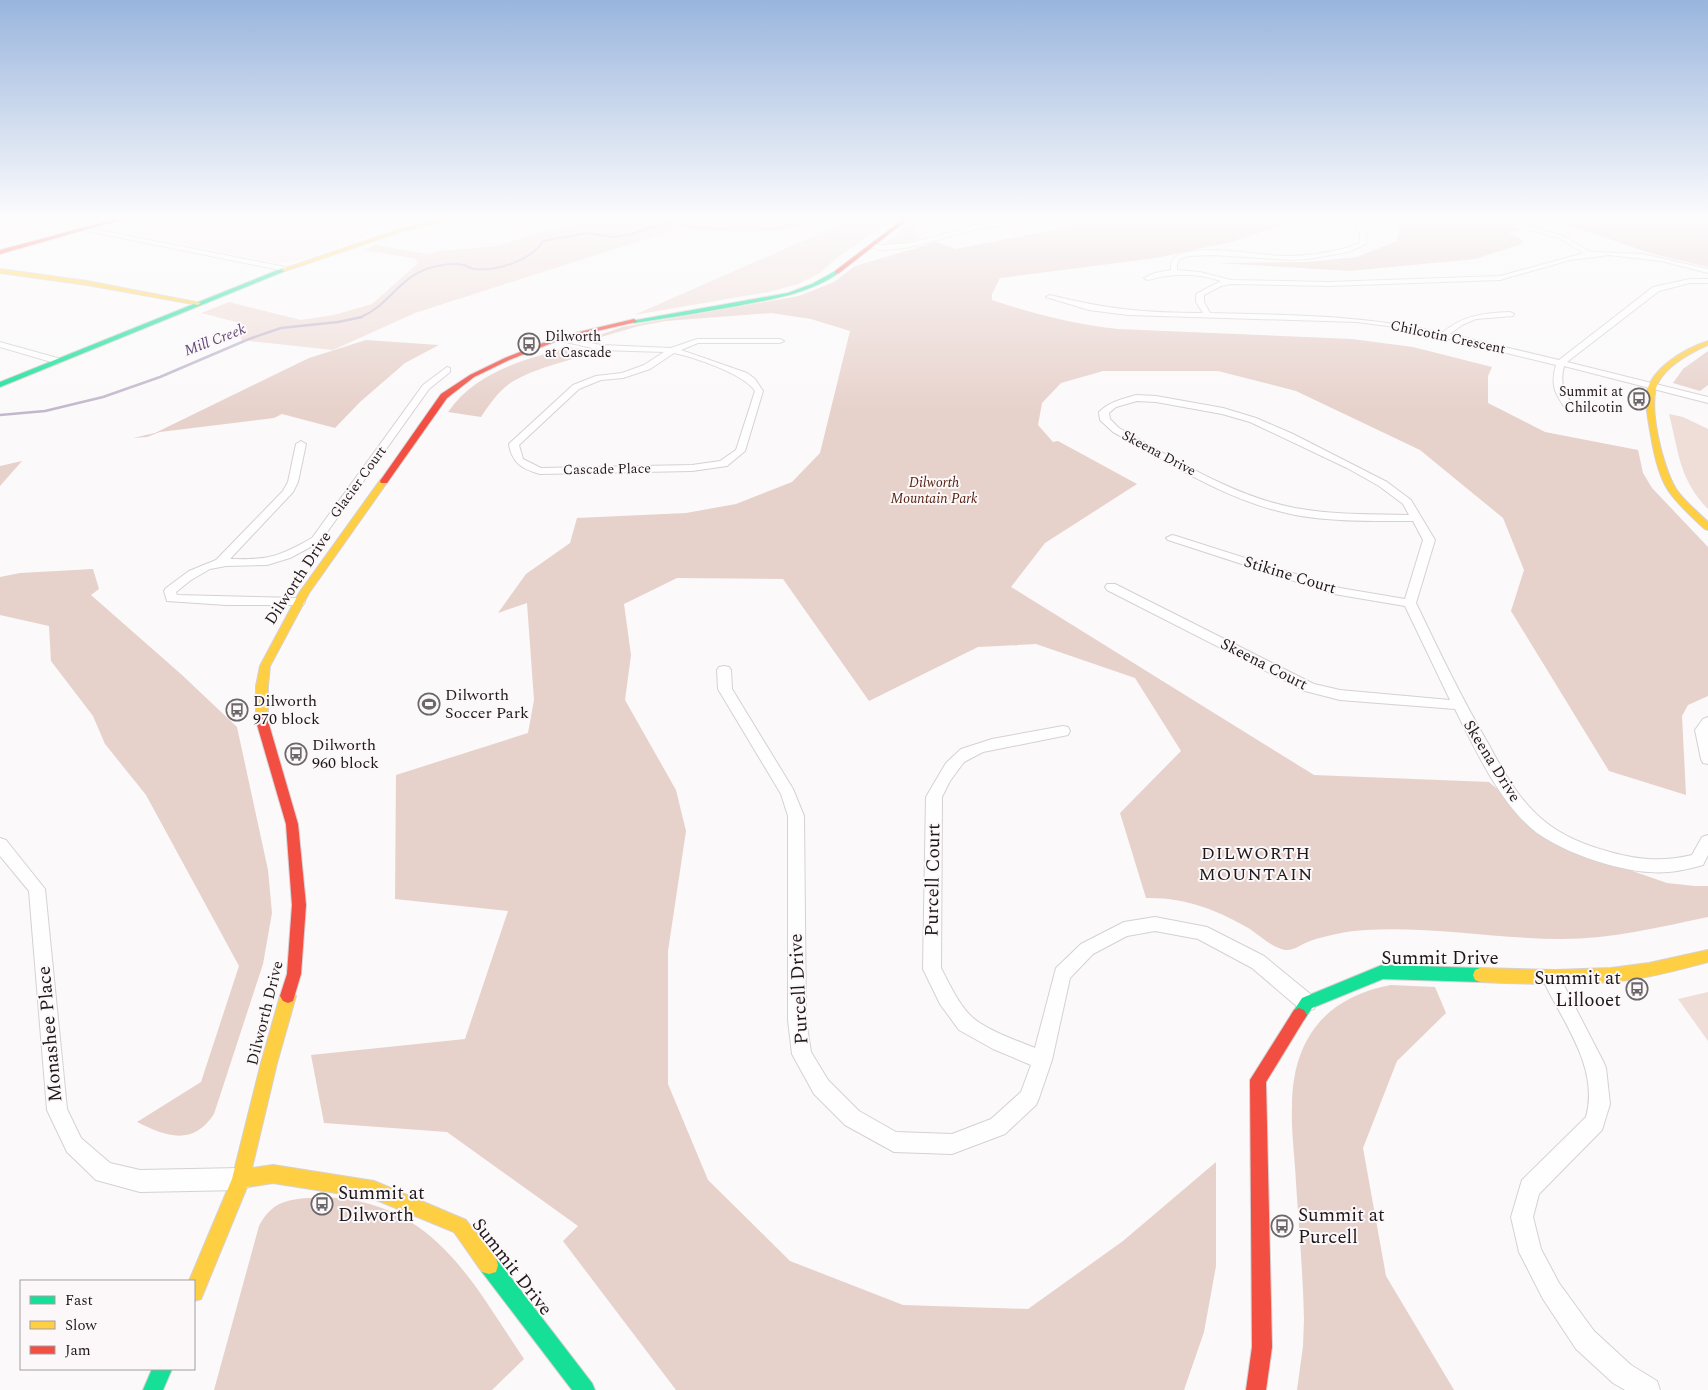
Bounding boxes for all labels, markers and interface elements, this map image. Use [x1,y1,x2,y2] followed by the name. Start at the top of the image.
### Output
[1389,315,1508,359] street label: Chilcotin Crescent
[181,318,249,362] water label: Mill Creek
[545,326,612,363] place label: Dilworth at Cascade
[517,332,541,356] bus stop icon: Dilworth at Cascade
[1559,381,1623,418] place label: Summit at Chilcotin
[1627,387,1651,411] bus stop icon: Summit at Chilcotin
[1118,425,1200,481] street label: Skeena Drive
[325,442,391,522] street label: Glacier Court
[563,458,651,480] street label: Cascade Place
[890,472,978,509] park label: Dilworth Mountain Park
[259,526,337,630] street label: Dilworth Drive
[1241,550,1339,600] street label: Stikine Court
[1216,632,1312,696] street label: Skeena Court
[445,683,529,725] place label: Dilworth Soccer Park
[253,689,320,731] place label: Dilworth 970 block
[417,692,441,716] sports icon: Dilworth Soccer Park
[225,698,249,722] bus stop icon: Dilworth 970 block
[1457,715,1527,807] street label: Skeena Drive
[312,733,379,775] place label: Dilworth 960 block
[284,742,308,766] bus stop icon: Dilworth 960 block
[918,823,948,937] street label: Purcell Court
[1199,840,1313,888] district label: DILWORTH MOUNTAIN
[782,933,816,1045] street label: Purcell Drive
[1381,944,1499,973] street label: Summit Drive
[240,958,290,1068] street label: Dilworth Drive
[1534,964,1621,1015] place label: Summit at Lillooet
[30,965,70,1103] street label: Monashee Place
[1625,977,1649,1001] bus stop icon: Summit at Lillooet
[338,1179,425,1230] place label: Summit at Dilworth
[310,1192,334,1216] bus stop icon: Summit at Dilworth
[1298,1201,1385,1252] place label: Summit at Purcell
[464,1212,560,1322] street label: Summit Drive
[1270,1214,1294,1238] bus stop icon: Summit at Purcell
[20,1280,195,1370] legend
[65,1289,93,1312] text: Fast
[65,1314,97,1337] text: Slow
[65,1339,91,1362] text: Jam

